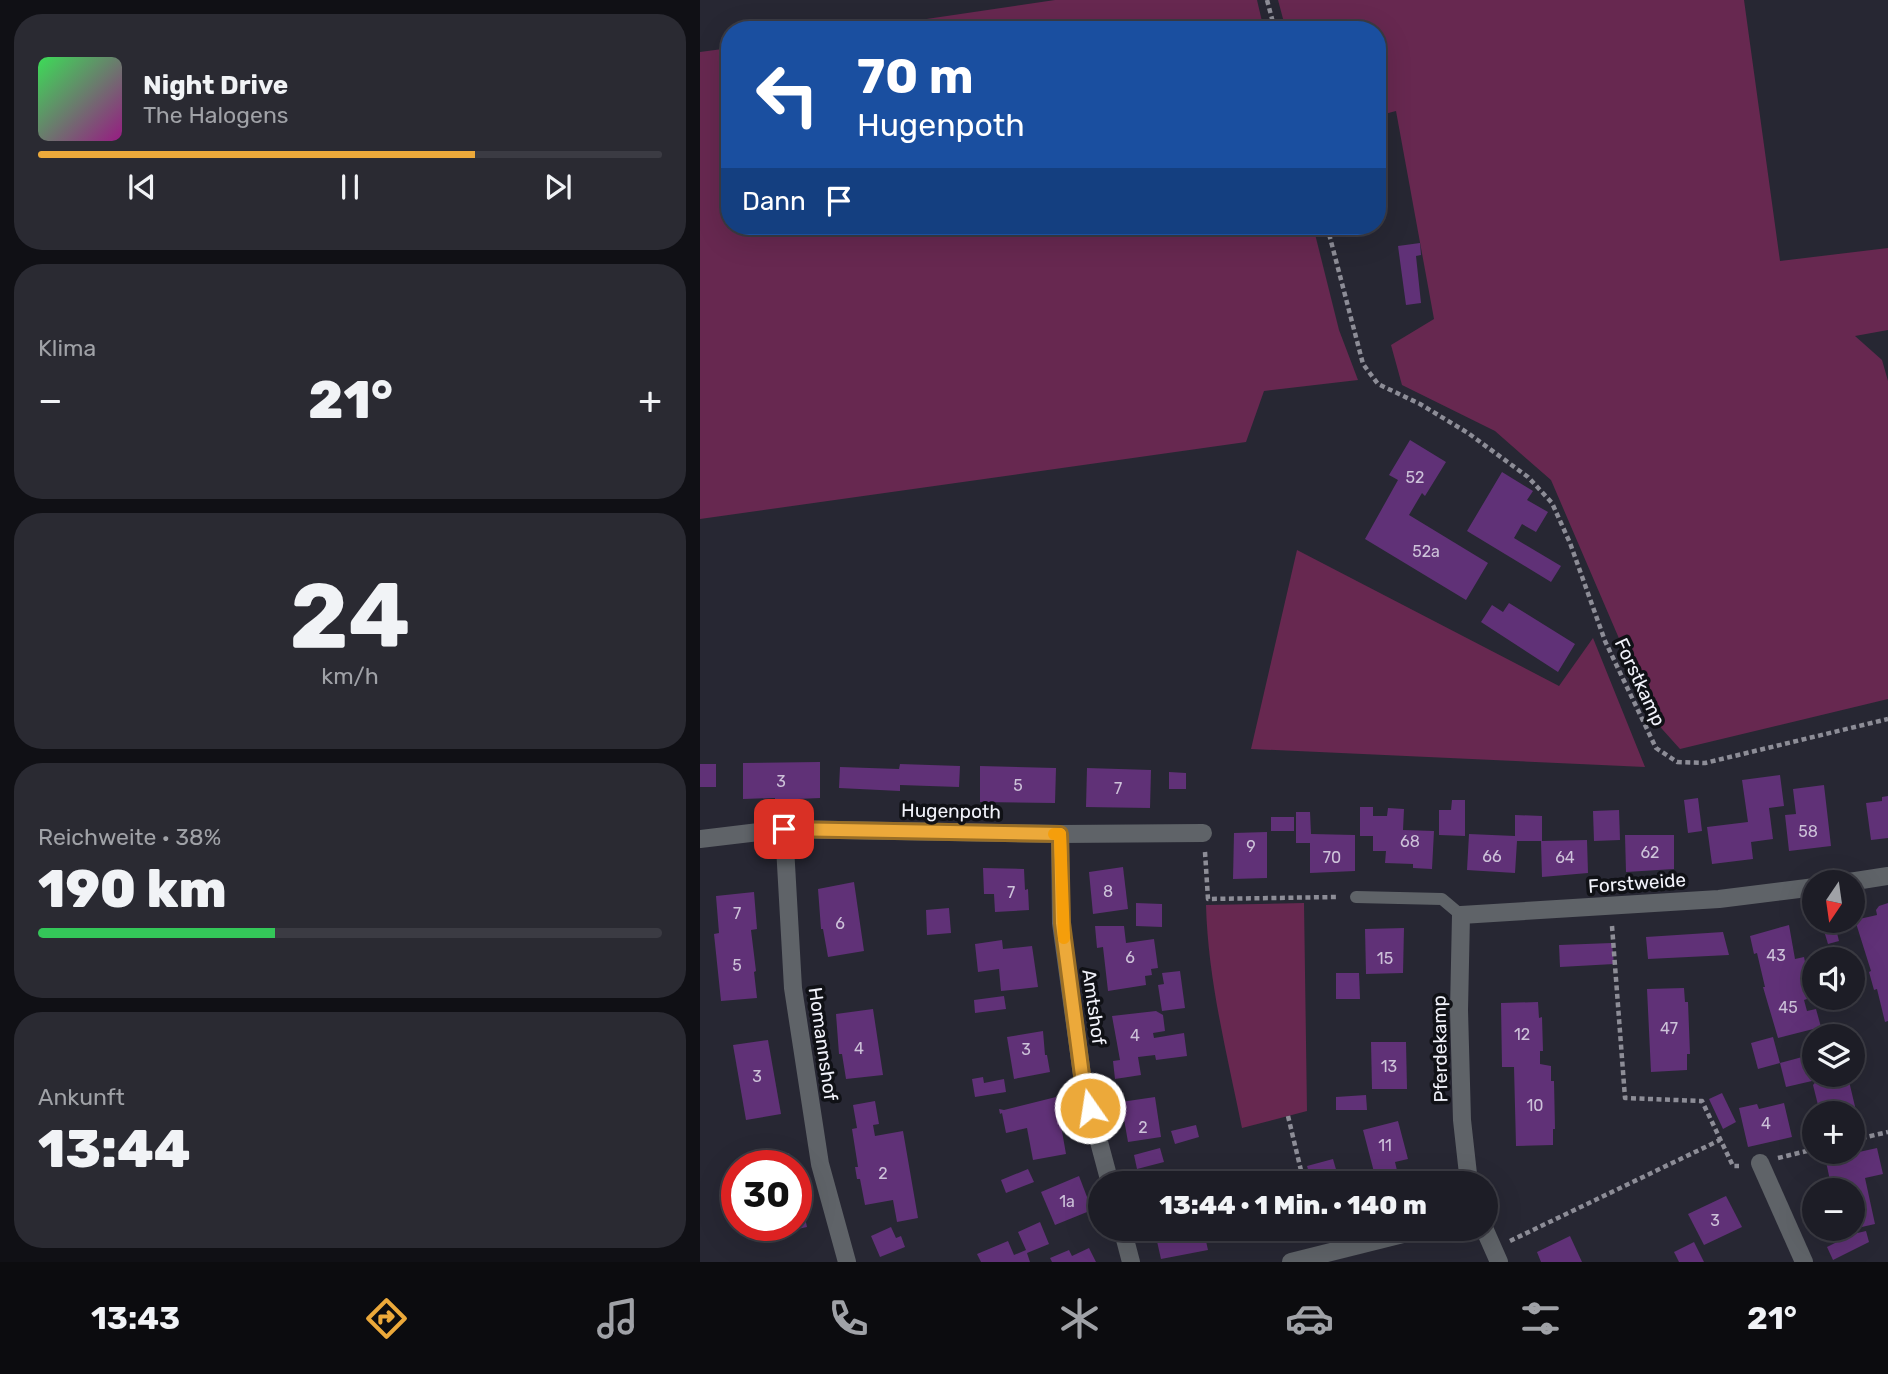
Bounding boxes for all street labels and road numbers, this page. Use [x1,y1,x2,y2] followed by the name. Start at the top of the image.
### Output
[1610,634,1670,730] street label: Forstkamp
[901,799,1001,823] street label: Hugenpoth
[1587,868,1687,898] street label: Forstweide
[1077,968,1111,1047] street label: Amtshof
[804,986,842,1103] street label: Homannshof
[1428,995,1452,1103] street label: Pferdekamp

